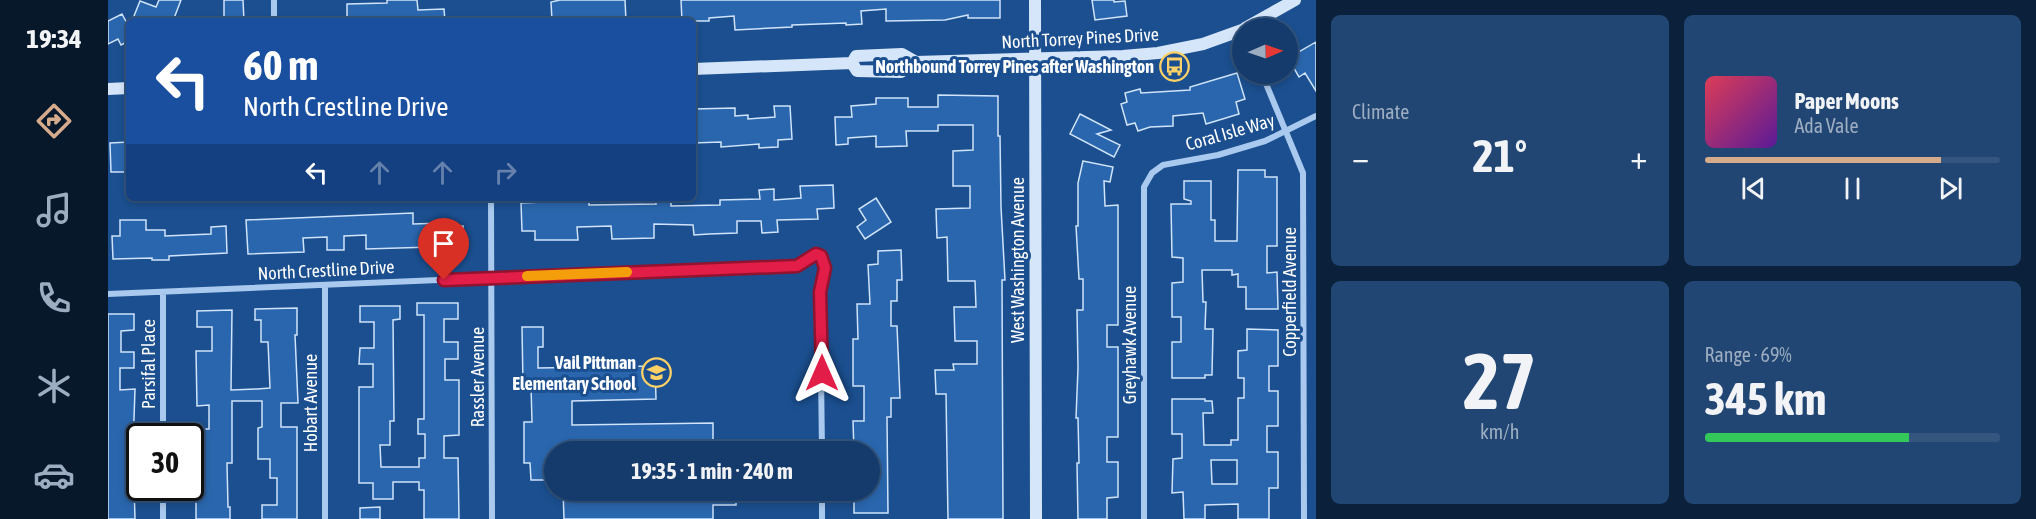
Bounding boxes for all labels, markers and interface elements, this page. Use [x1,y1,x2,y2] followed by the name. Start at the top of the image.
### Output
[1232,18,1298,84] north arrow
[1232,18,1298,84] map controls
[26,23,82,54] text: 19:34
[1001,23,1159,53] street label: North Torrey Pines Drive
[243,41,318,89] text: 60 m
[144,42,222,120] icon: left
[1159,50,1191,82] bus stop icon: Northbound Torrey Pines after Washington
[875,56,1154,77] place label: Northbound Torrey Pines after Washington
[1795,88,1899,114] text: Paper Moons
[243,91,448,122] text: North Crestline Drive
[33,100,75,142] icon: directions
[1352,100,1409,123] text: Climate
[1183,109,1277,155] street label: Coral Isle Way
[1795,114,1859,137] text: Ada Vale
[1472,130,1527,182] text: 21°
[1352,138,1369,176] text: −
[1630,138,1647,176] text: +
[300,156,333,189] icon: left
[363,156,396,189] icon: ahead
[426,156,459,189] icon: ahead
[489,156,522,189] icon: right
[1737,172,1770,205] icon: previous
[1836,172,1869,205] icon: pause
[1934,172,1967,205] icon: next
[1007,177,1028,343] street label: West Washington Avenue
[33,189,75,231] icon: music
[418,218,469,280] pin
[427,227,460,260] icon: arrive
[1279,227,1300,357] street label: Copperfield Avenue
[257,256,395,284] street label: North Crestline Drive
[33,277,75,319] icon: phone
[1119,286,1140,404] street label: Greyhawk Avenue
[138,319,159,409] street label: Parsifal Place
[467,327,488,427] street label: Rassler Avenue
[1463,336,1536,426] text: 27
[790,341,854,405] position arrow
[1705,343,1792,366] text: Range · 69%
[512,352,636,394] place label: Vail Pittman Elementary School
[300,354,321,452] street label: Hobart Avenue
[641,356,673,388] school or university icon: Vail Pittman Elementary School
[33,365,75,407] icon: climate
[1705,373,1826,425] text: 345 km
[1480,420,1520,443] text: km/h
[126,423,204,501] speed limit sign: 30
[33,454,75,496] icon: car
[631,458,793,484] text: 19:35 · 1 min · 240 m

